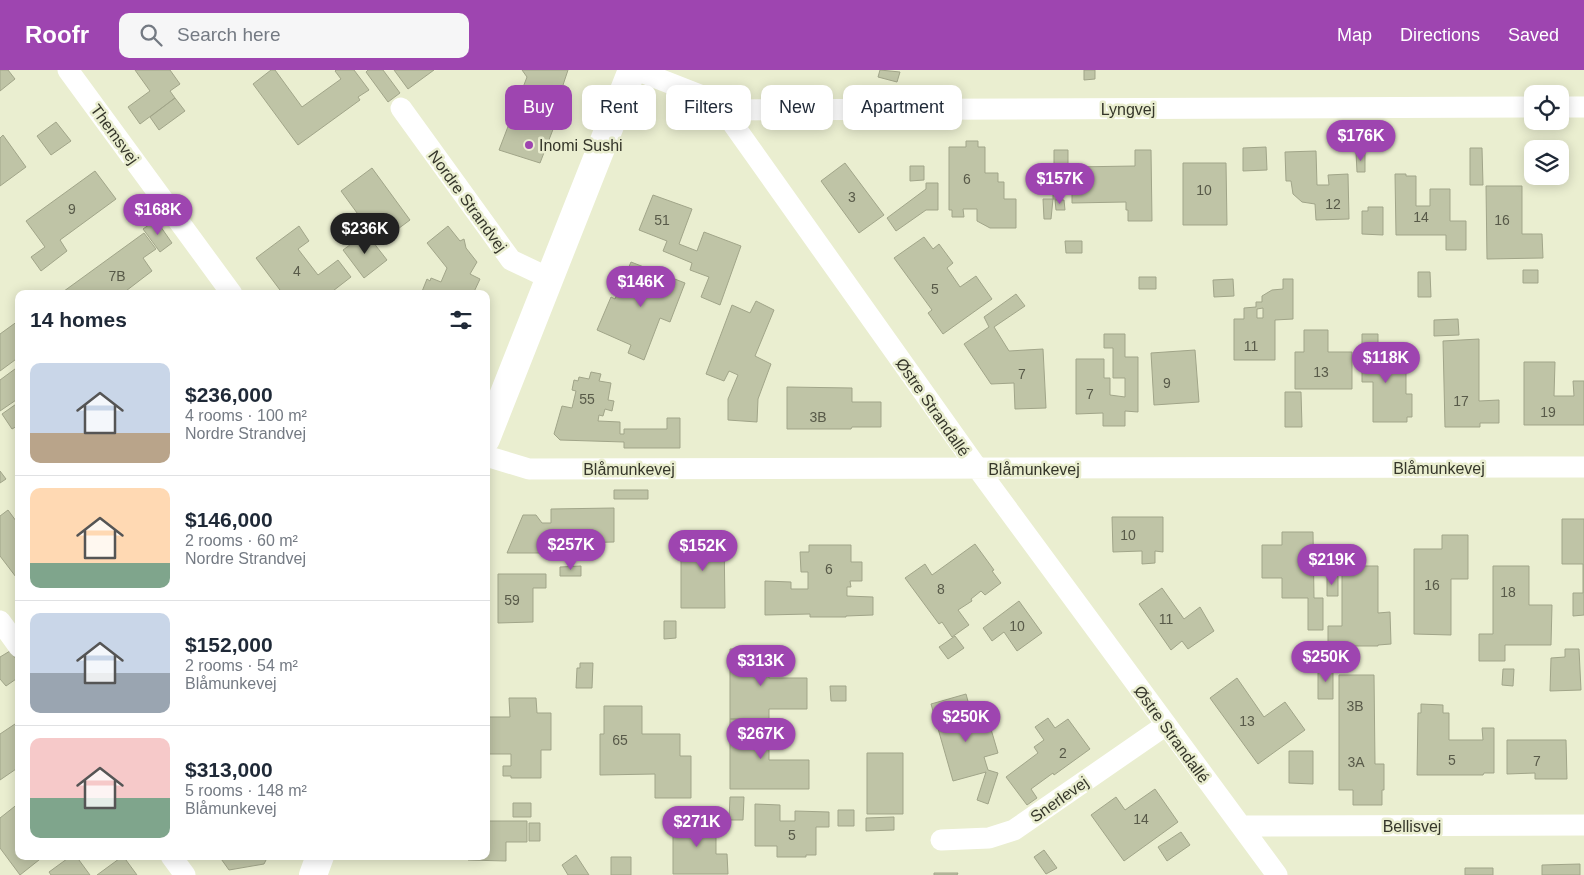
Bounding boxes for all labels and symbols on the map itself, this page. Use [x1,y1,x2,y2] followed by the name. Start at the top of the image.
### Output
[87,101,142,167] street label: Themsvej
[1101,101,1155,118] street label: Lyngvej
[1326,119,1396,162] pin: $176K
[539,137,623,154] place label: Inomi Sushi
[523,139,535,151] marker: Inomi Sushi
[425,147,510,255] street label: Nordre Strandvej
[1025,162,1095,205] pin: $157K
[963,171,971,187] house number: 6
[1196,182,1212,198] house number: 10
[848,189,856,205] house number: 3
[123,194,193,236] pin: $168K
[1325,196,1341,212] house number: 12
[68,201,76,217] house number: 9
[1413,209,1429,225] house number: 14
[330,212,400,255] pin: $236K
[654,212,670,228] house number: 51
[1494,212,1510,228] house number: 16
[293,263,301,279] house number: 4
[606,266,676,308] pin: $146K
[108,268,126,284] house number: 7B
[931,281,939,297] house number: 5
[1244,338,1258,354] house number: 11
[1351,342,1421,384] pin: $118K
[892,355,973,460] street label: Østre Strandallé
[1313,364,1329,380] house number: 13
[1018,366,1026,382] house number: 7
[1163,375,1171,391] house number: 9
[1086,386,1094,402] house number: 7
[579,391,595,407] house number: 55
[1453,393,1469,409] house number: 17
[1540,404,1556,420] house number: 19
[809,409,827,425] house number: 3B
[1393,460,1485,477] street label: Blåmunkevej
[583,461,675,478] street label: Blåmunkevej
[988,461,1080,478] street label: Blåmunkevej
[1120,527,1136,543] house number: 10
[536,528,606,571] pin: $257K
[668,530,738,572] pin: $152K
[1297,544,1367,586] pin: $219K
[825,561,833,577] house number: 6
[1424,577,1440,593] house number: 16
[937,581,945,597] house number: 8
[1500,584,1516,600] house number: 18
[504,592,520,608] house number: 59
[1159,611,1173,627] house number: 11
[1009,618,1025,634] house number: 10
[1291,640,1361,683] pin: $250K
[726,644,796,687] pin: $313K
[1131,683,1213,786] street label: Østre Strandallé
[1346,698,1364,714] house number: 3B
[931,700,1001,743] pin: $250K
[1239,713,1255,729] house number: 13
[726,718,796,760] pin: $267K
[612,732,628,748] house number: 65
[1059,745,1067,761] house number: 2
[1448,752,1456,768] house number: 5
[1533,753,1541,769] house number: 7
[1347,754,1365,770] house number: 3A
[1027,773,1091,826] street label: Snerlevej
[662,806,732,848] pin: $271K
[1133,811,1149,827] house number: 14
[1383,818,1441,835] street label: Bellisvej
[788,827,796,843] house number: 5

